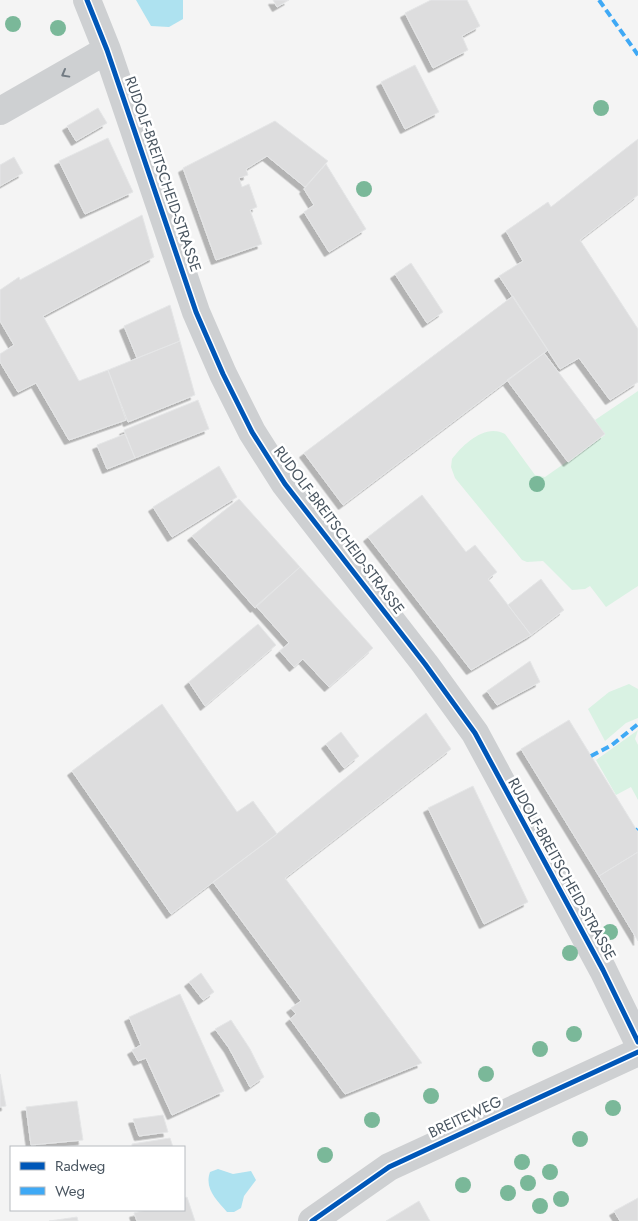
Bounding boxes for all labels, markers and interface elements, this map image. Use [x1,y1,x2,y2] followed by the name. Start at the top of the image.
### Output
[61,68,70,78] one-way arrow
[119,73,207,275] street label: RUDOLF-BREITSCHEID-STRASSE
[268,441,410,619] street label: RUDOLF-BREITSCHEID-STRASSE
[503,774,621,964] street label: RUDOLF-BREITSCHEID-STRASSE
[425,1090,505,1144] street label: BREITEWEG
[10,1146,185,1211] legend
[55,1155,105,1177] text: Radweg
[55,1180,85,1202] text: Weg

